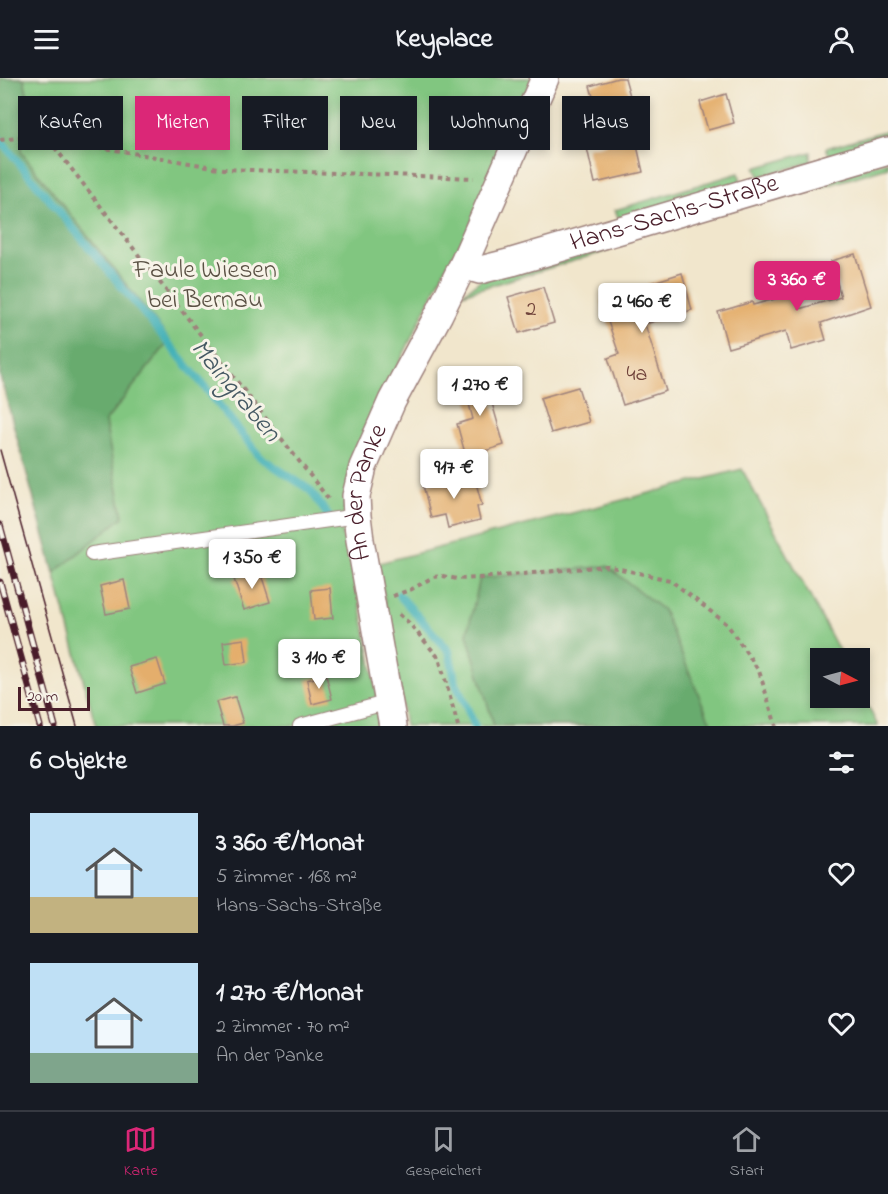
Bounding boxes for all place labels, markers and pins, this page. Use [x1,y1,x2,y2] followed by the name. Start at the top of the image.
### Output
[742,261,852,312] pin: 3 360 €
[587,283,697,334] pin: 2 460 €
[425,366,535,417] pin: 1 270 €
[412,449,496,500] pin: 917 €
[197,539,307,590] pin: 1 350 €
[264,639,374,690] pin: 3 110 €

